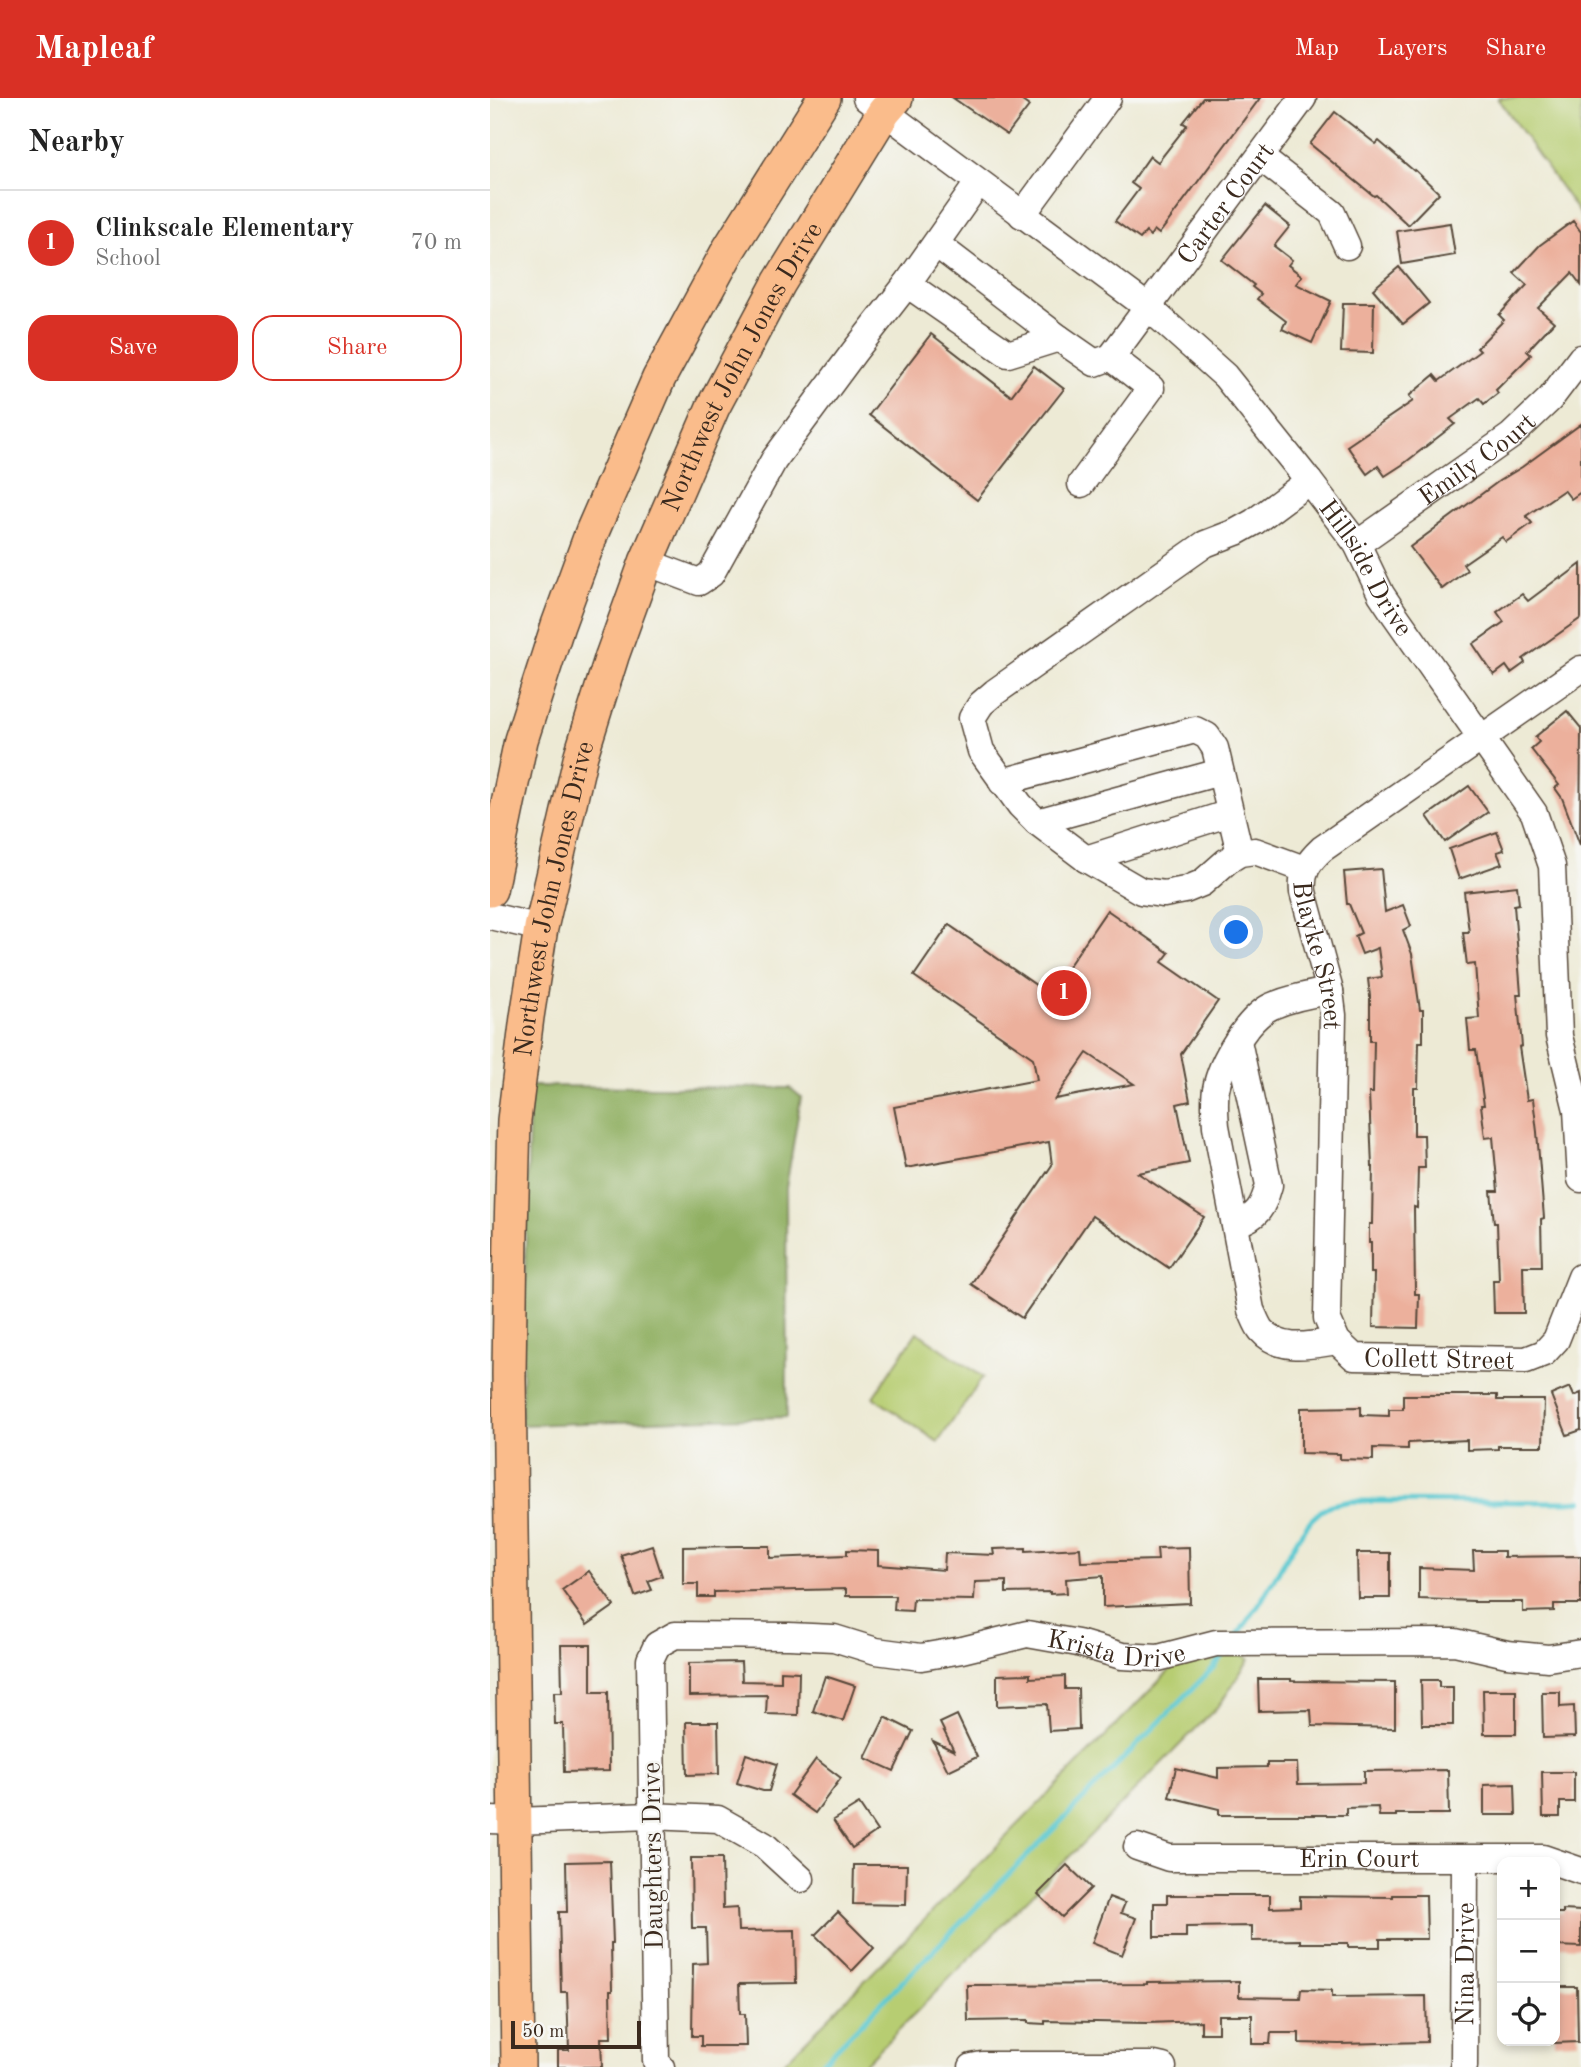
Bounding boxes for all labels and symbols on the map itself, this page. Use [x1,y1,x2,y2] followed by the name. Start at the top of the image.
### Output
[1173,139,1280,270] street label: Carter Court
[658,218,828,516] street label: Northwest John Jones Drive
[1415,409,1541,511] street label: Emily Court
[1313,495,1417,642] street label: Hillside Drive
[511,738,600,1058] street label: Northwest John Jones Drive
[1287,880,1345,1030] street label: Blayke Street
[1219,915,1253,949] your location
[1041,967,1087,1019] pin: 1
[1363,1346,1515,1375] street label: Collett Street
[1045,1627,1188,1673] street label: Krista Drive
[639,1762,669,1950] street label: Daughters Drive
[1299,1847,1420,1873] street label: Erin Court
[1453,1902,1480,2026] street label: Nina Drive
[511,2018,640,2050] scale bar

